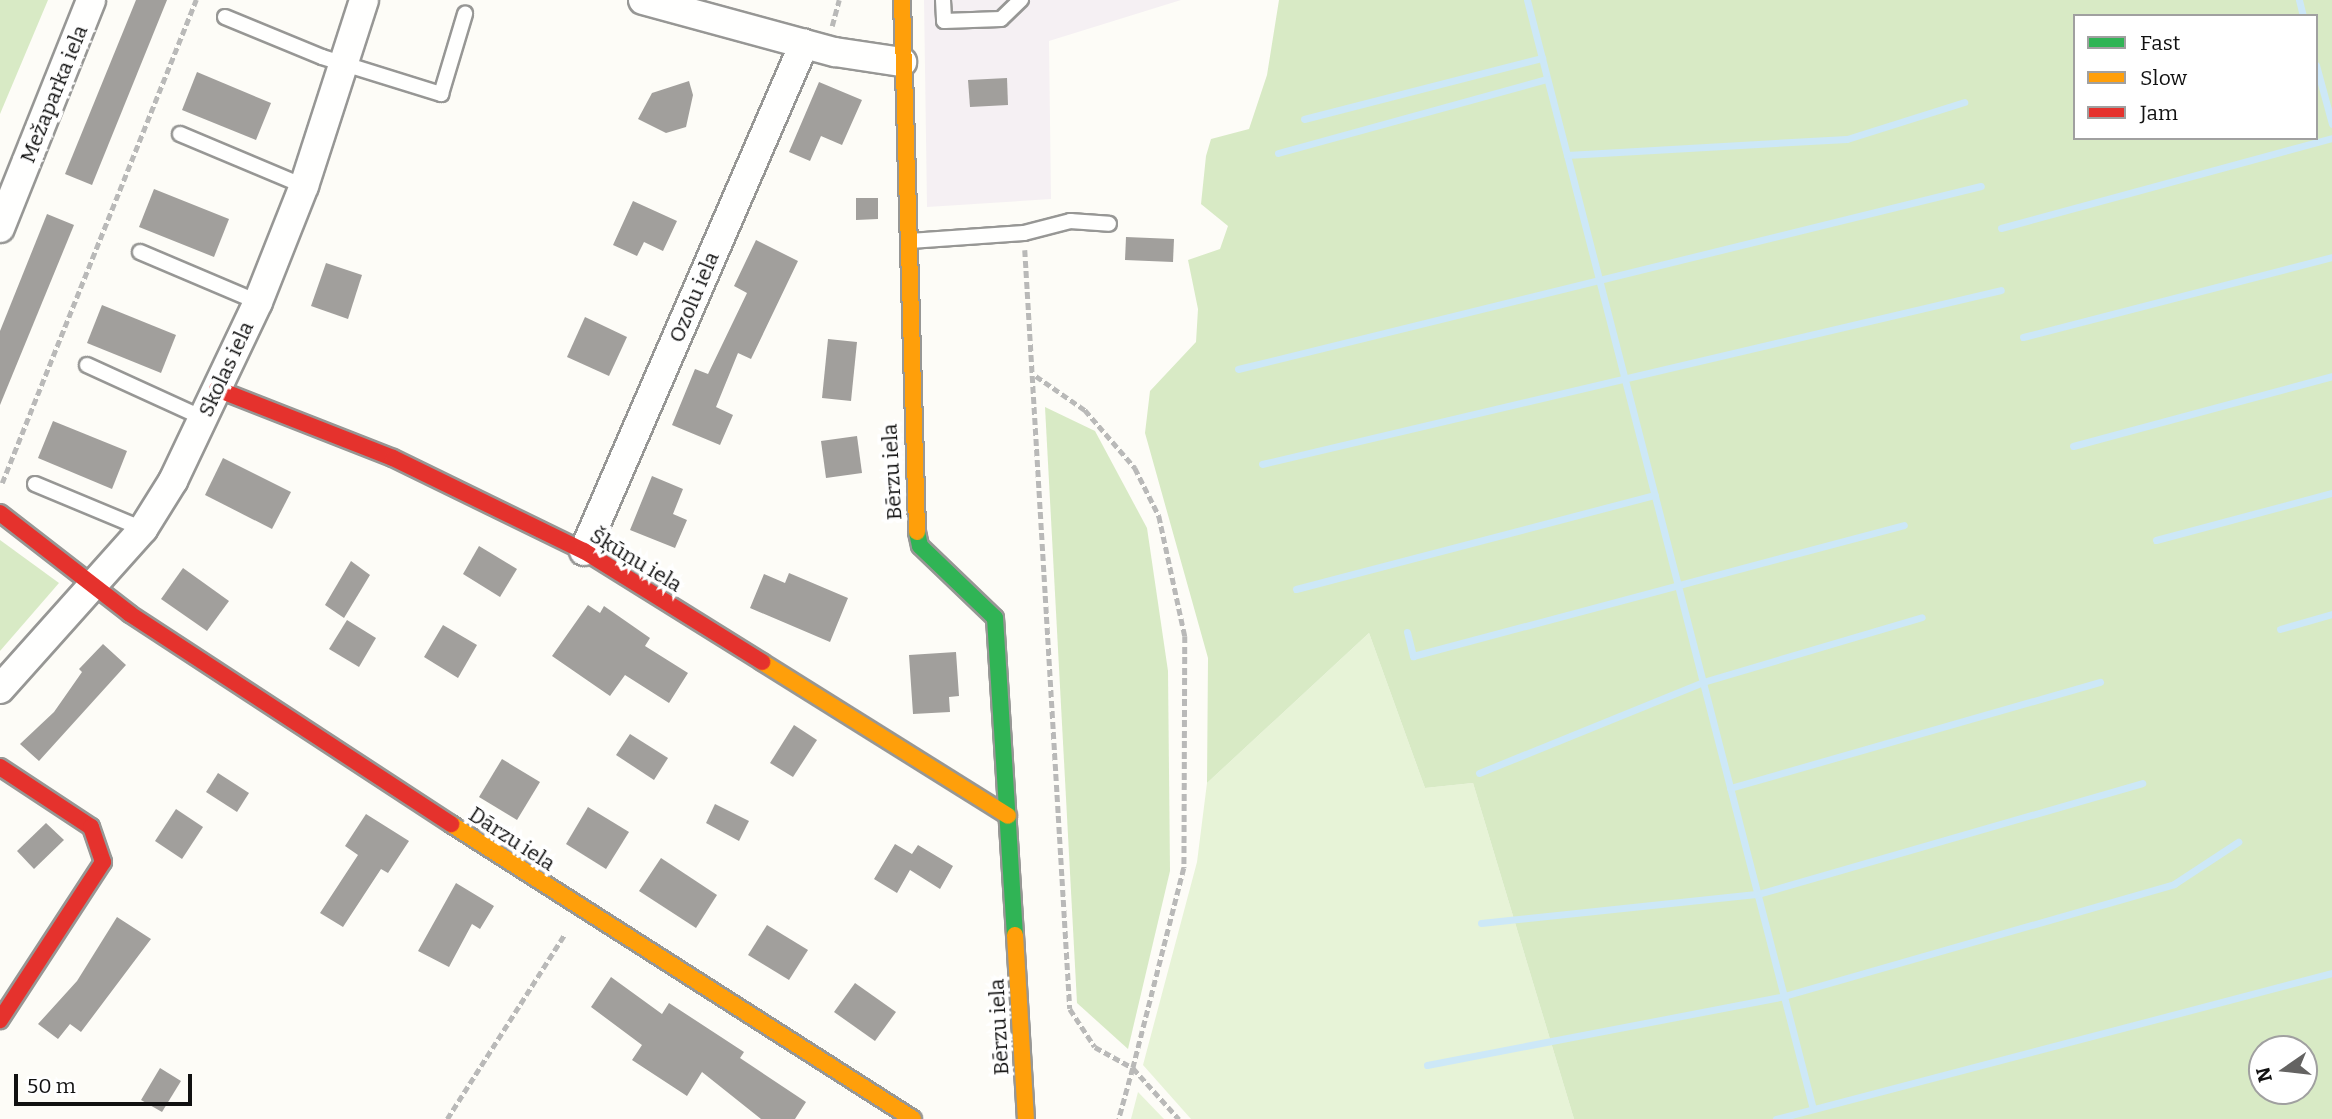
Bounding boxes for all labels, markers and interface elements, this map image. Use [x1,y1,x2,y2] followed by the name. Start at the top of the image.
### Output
[2073,14,2318,140] legend
[15,21,93,167] street label: Mežaparka iela
[2140,30,2180,56] text: Fast
[2140,65,2187,91] text: Slow
[2140,100,2178,126] text: Jam
[664,248,724,346] street label: Ozolu iela
[193,317,259,421] street label: Skolas iela
[877,423,907,521] street label: Bērzu iela
[585,523,687,597] street label: Šķūņu iela
[464,802,560,876] street label: Dārzu iela
[984,978,1014,1076] street label: Bērzu iela
[2248,1035,2318,1105] north arrow
[18,1060,196,1104] scale bar
[2251,1065,2277,1085] text: N
[27,1073,76,1099] text: 50 m

